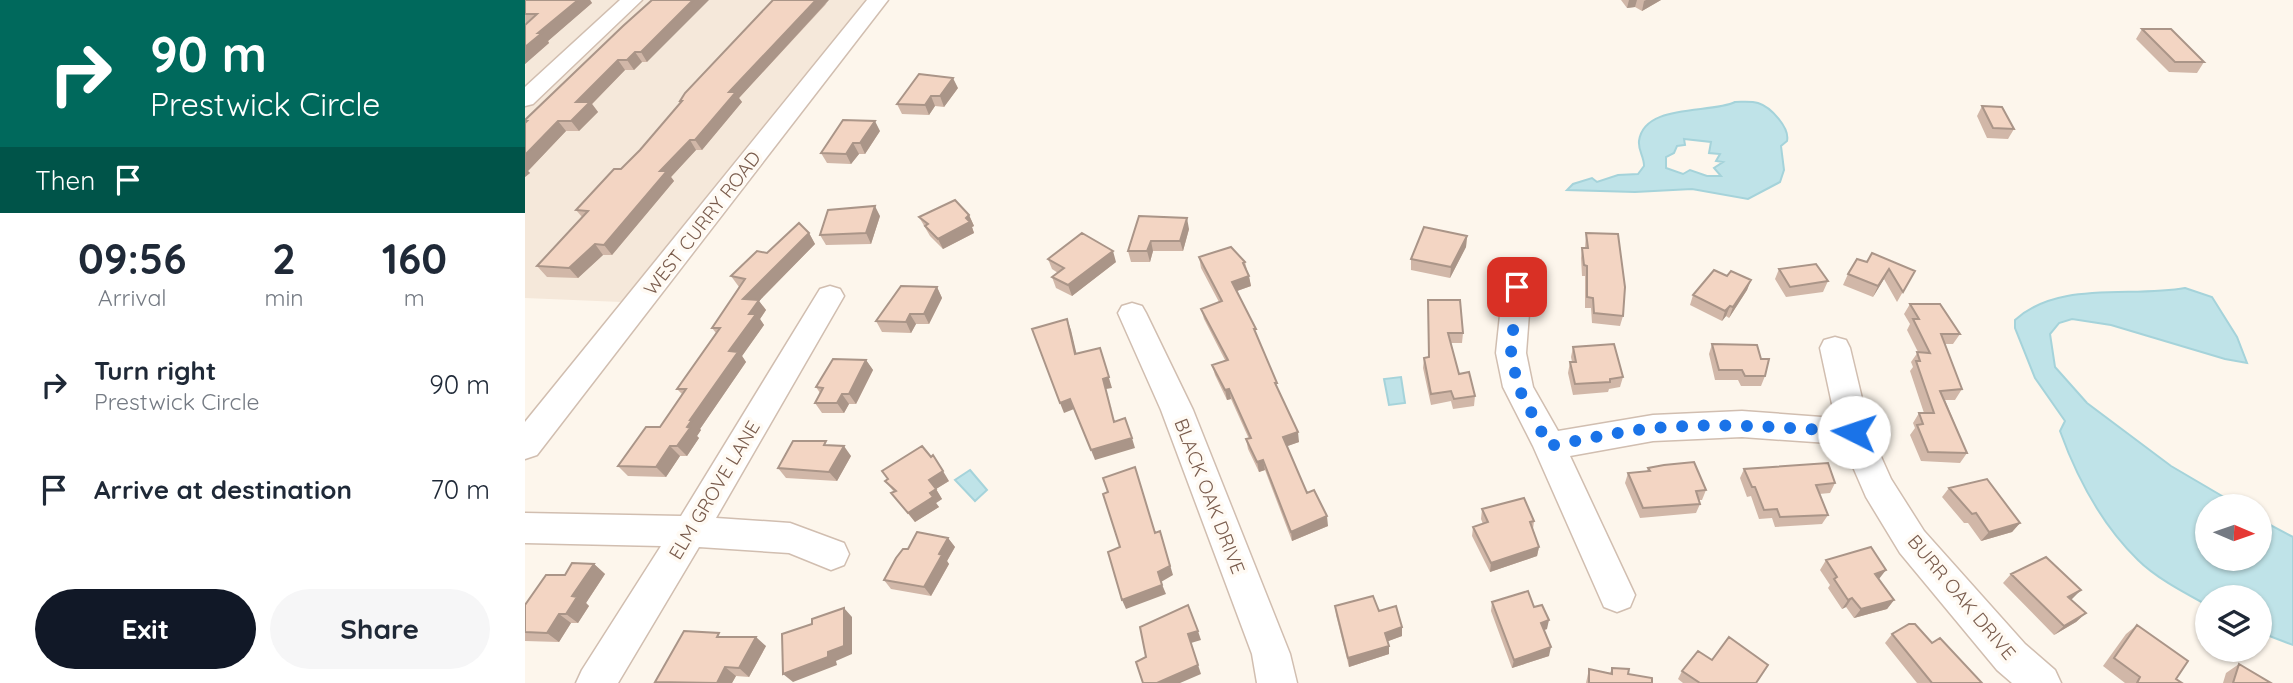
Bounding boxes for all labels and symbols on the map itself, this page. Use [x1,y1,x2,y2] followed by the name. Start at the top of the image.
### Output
[638,146,766,300] street label: WEST CURRY ROAD
[1487,257,1547,317] pin
[1817,395,1891,469] position arrow
[1169,415,1251,577] street label: BLACK OAK DRIVE
[663,416,765,564] street label: ELM GROVE LANE
[2195,494,2271,570] north arrow
[1903,530,2021,664] street label: BURR OAK DRIVE

